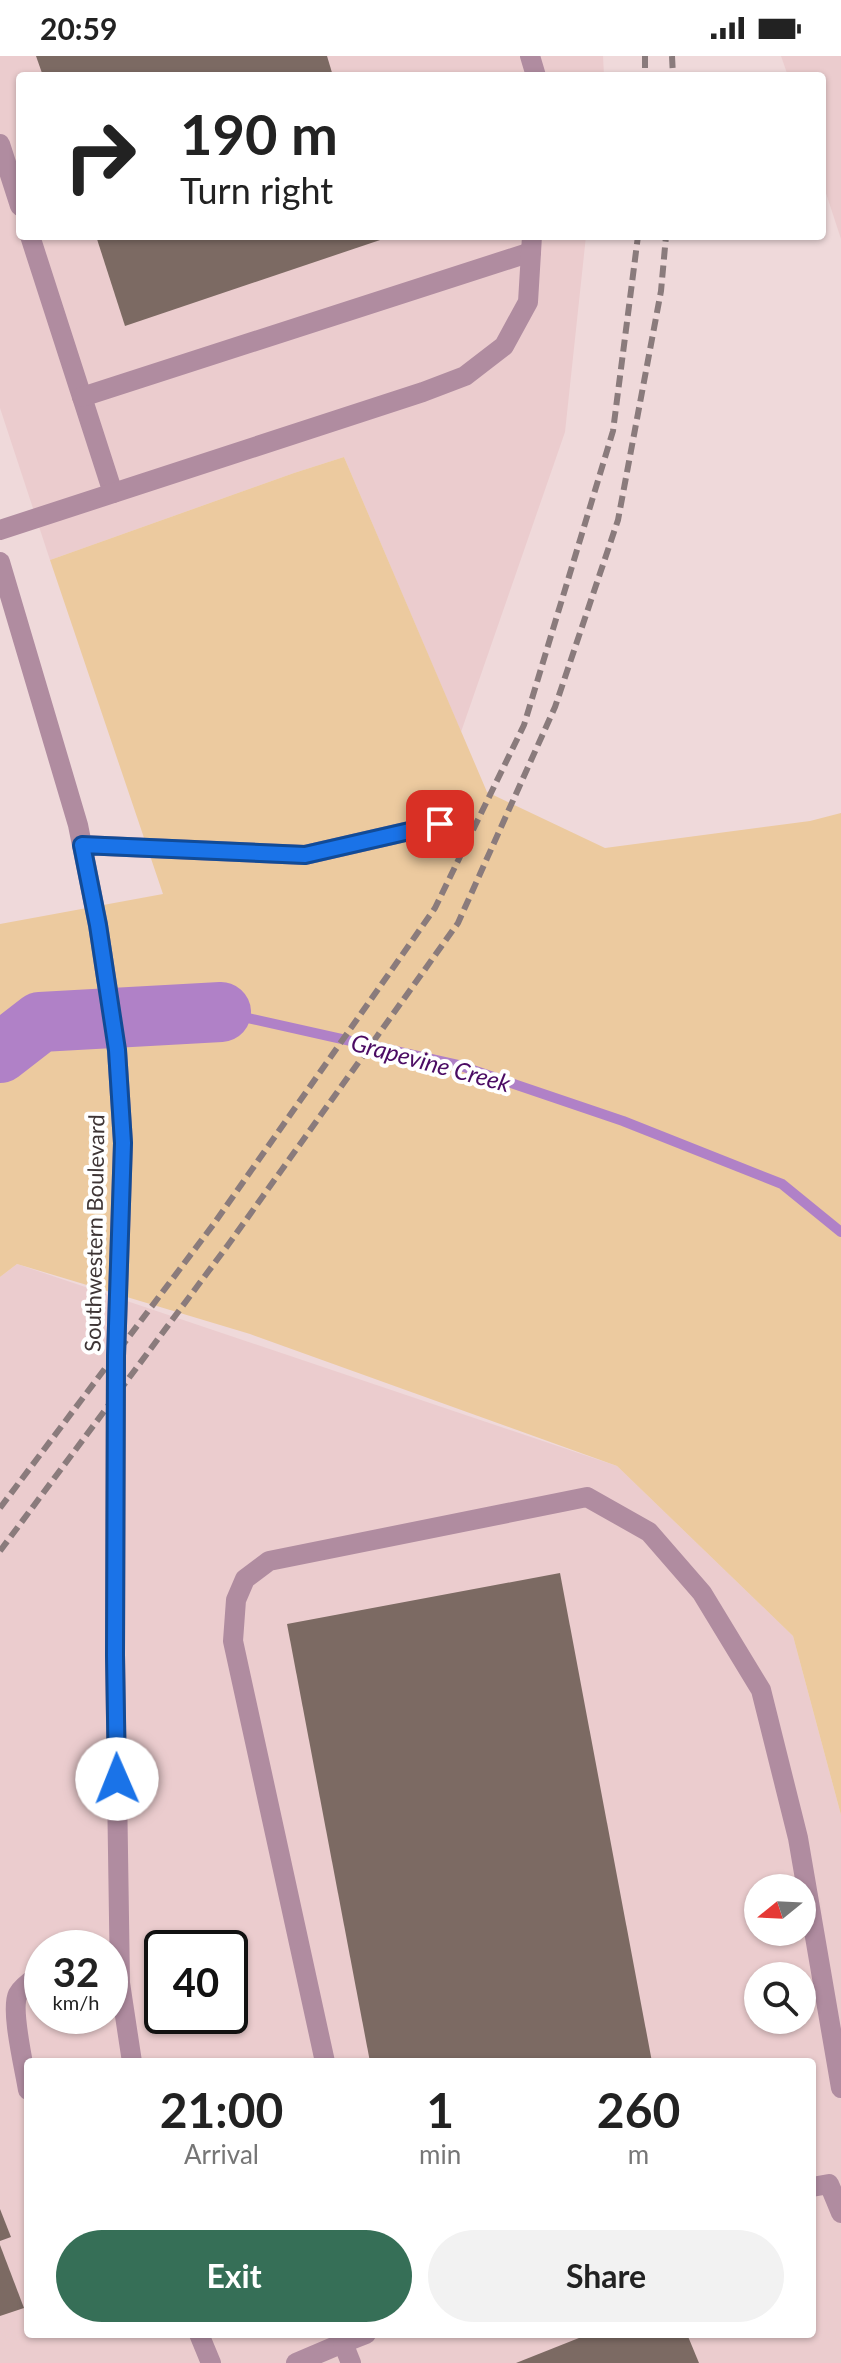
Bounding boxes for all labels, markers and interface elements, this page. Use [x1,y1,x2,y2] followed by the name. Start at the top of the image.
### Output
[40,10,117,46] text: 20:59
[180,100,338,167] text: 190 m
[48,104,152,208] icon: right
[180,168,333,212] text: Turn right
[406,790,474,858] pin
[418,802,462,846] icon: arrive
[348,1027,514,1097] water label: Grapevine Creek
[78,1114,110,1352] street label: Southwestern Boulevard
[75,1737,159,1821] position arrow
[744,1874,816,1946] north arrow
[744,1874,816,2034] map controls
[144,1930,248,2034] speed limit sign: 40
[53,1948,99,1996] text: 32
[744,1962,816,2034] button: search
[53,1990,99,2014] text: km/h
[160,2081,283,2138] text: 21:00
[426,2081,454,2138] text: 1
[597,2081,680,2138] text: 260
[184,2138,259,2170] text: Arrival
[419,2138,461,2170] text: min
[628,2138,649,2170] text: m
[56,2230,412,2322] button: Exit
[428,2230,784,2322] button: Share

